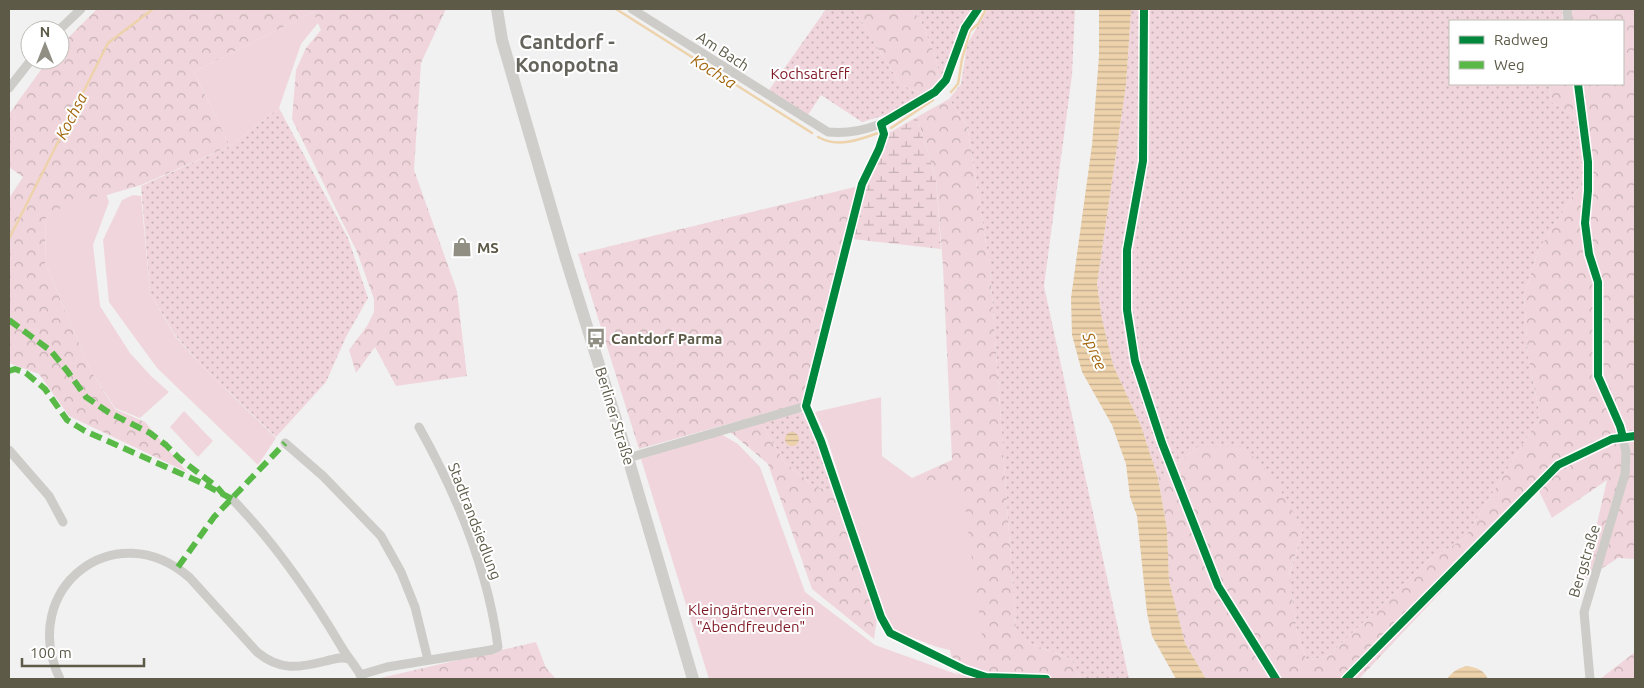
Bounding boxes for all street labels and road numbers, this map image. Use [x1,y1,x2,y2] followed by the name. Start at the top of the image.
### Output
[694,28,752,74] street label: Am Bach
[592,365,638,467] street label: Berliner Straße
[445,460,505,582] street label: Stadtrandsiedlung
[1565,523,1603,599] street label: Bergstraße

